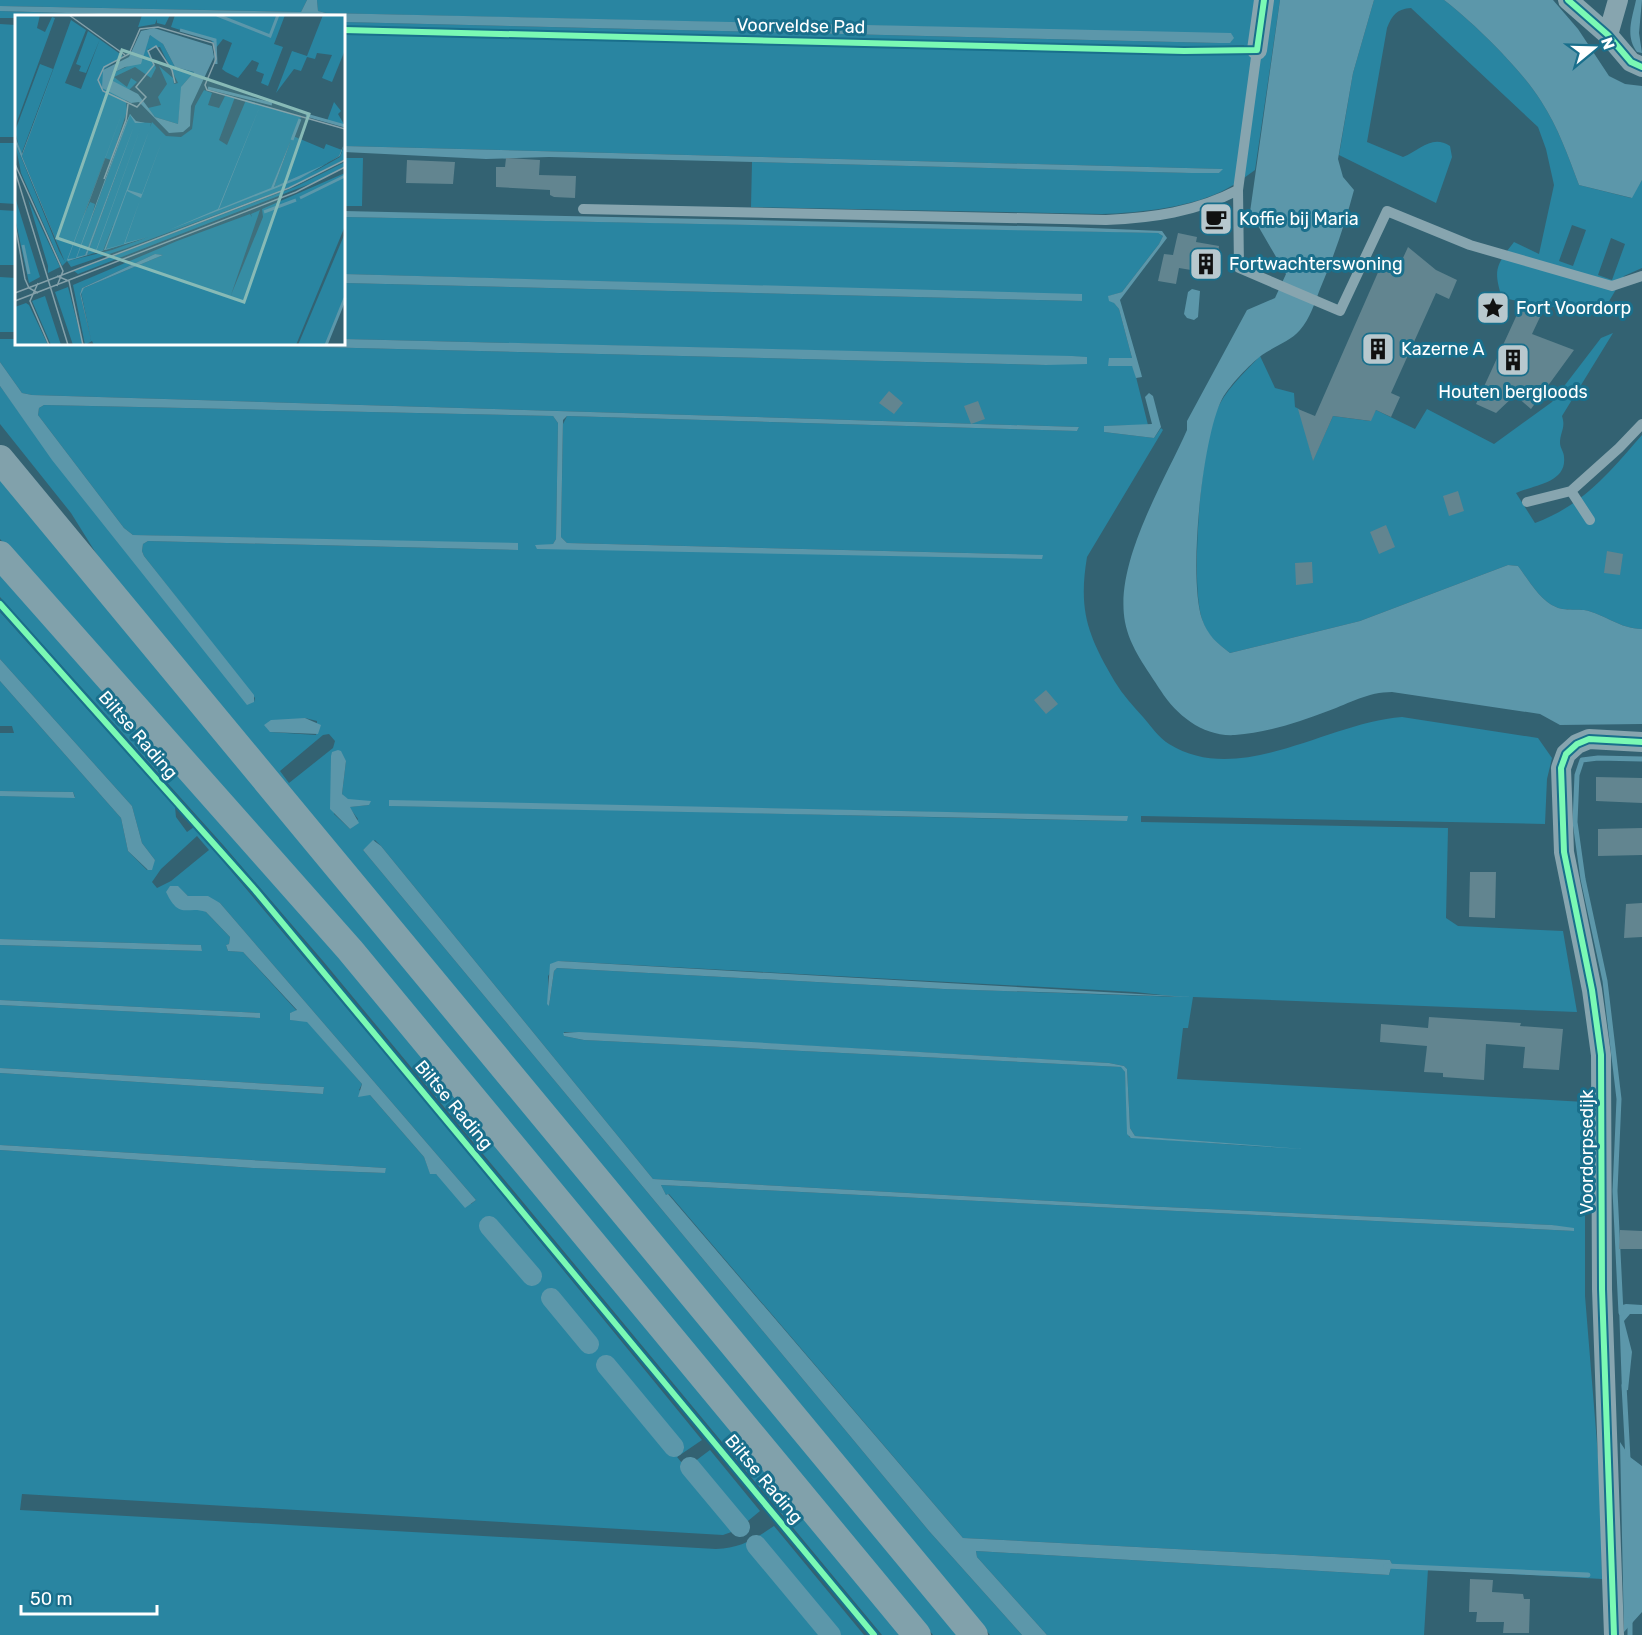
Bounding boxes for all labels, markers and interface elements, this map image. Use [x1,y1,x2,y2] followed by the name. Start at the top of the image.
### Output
[736,14,866,38] street label: Voorveldse Pad
[15,15,345,345] inset map
[1564,18,1624,78] north arrow
[1597,35,1619,52] text: N
[1198,201,1234,237] cafe icon: Koffie bij Maria
[1239,208,1359,230] place label: Koffie bij Maria
[1188,246,1224,282] building icon: Fortwachterswoning
[1229,253,1403,275] place label: Fortwachterswoning
[1475,290,1511,326] place icon: Fort Voordorp
[1516,297,1631,319] place label: Fort Voordorp
[1360,331,1396,367] building icon: Kazerne A
[1401,338,1485,360] place label: Kazerne A
[1495,342,1531,378] building icon: Houten bergloods
[1438,381,1588,403] place label: Houten bergloods
[94,686,182,784] street label: Biltse Rading
[410,1056,498,1154] street label: Biltse Rading
[1576,1089,1598,1214] street label: Voordorpsedijk
[720,1430,808,1528] street label: Biltse Rading
[21,1578,158,1616] scale bar
[30,1588,73,1610] text: 50 m

